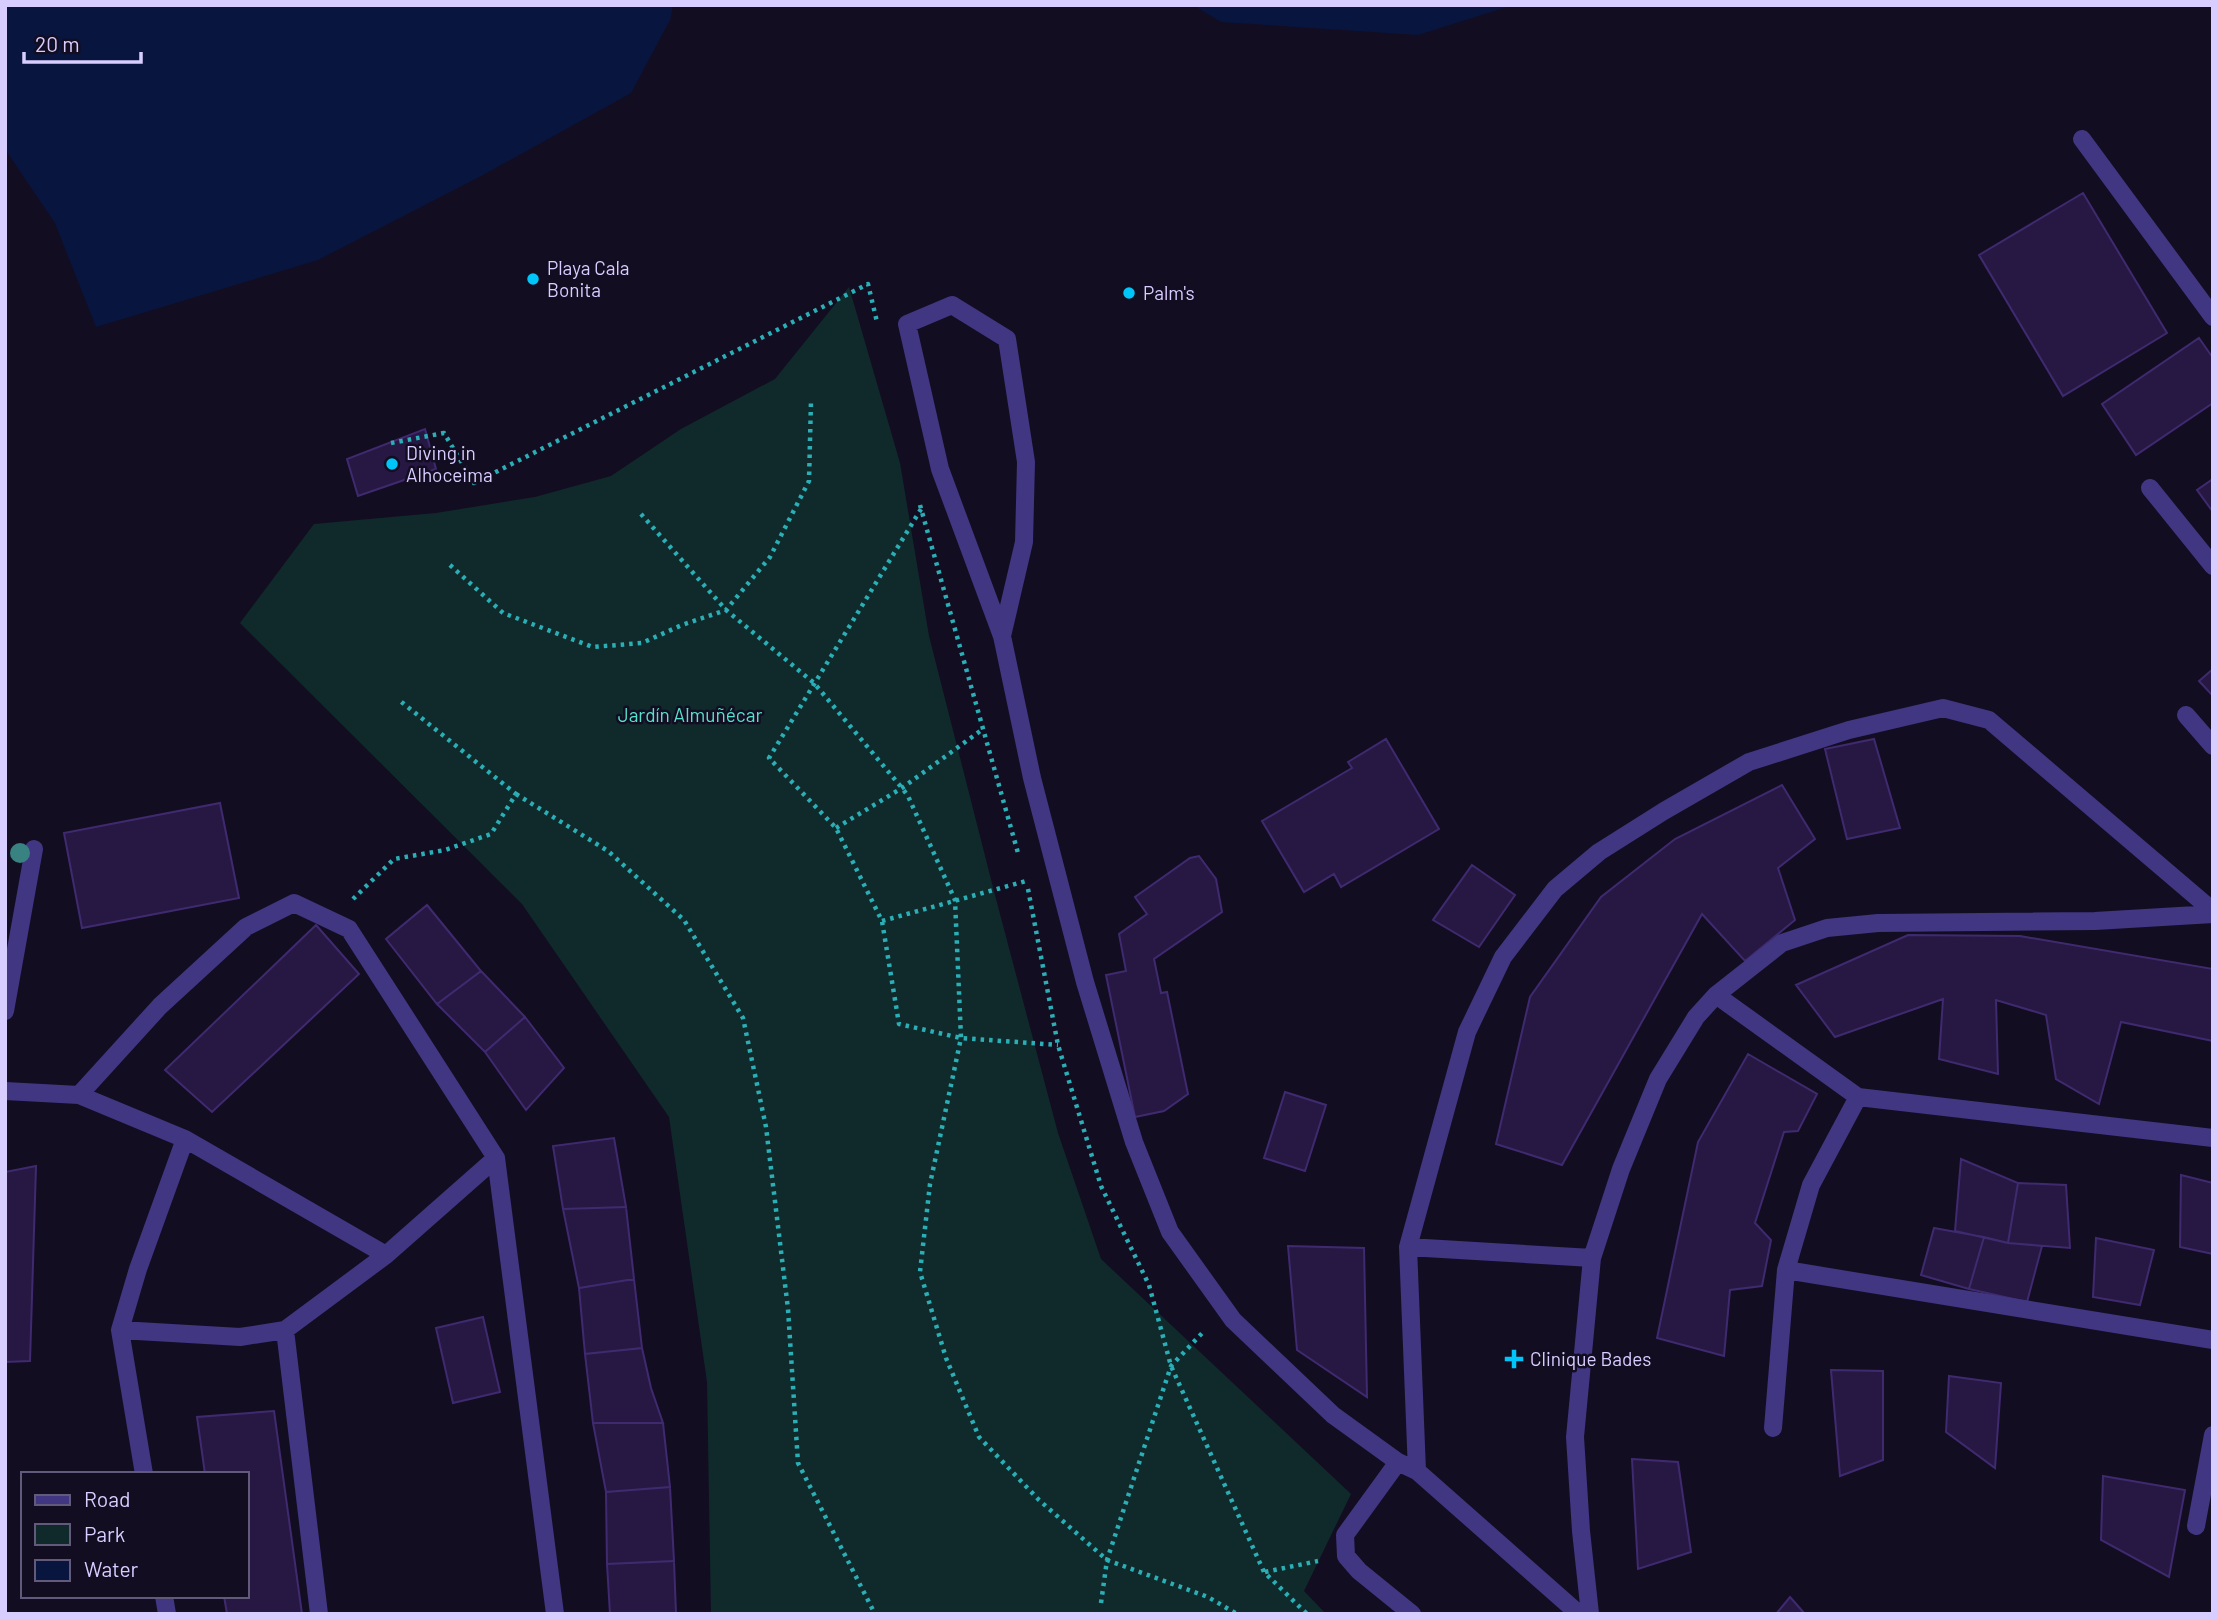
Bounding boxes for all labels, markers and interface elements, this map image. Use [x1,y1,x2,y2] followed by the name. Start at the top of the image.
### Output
[24,21,142,65] scale bar
[35,31,80,56] text: 20 m
[547,256,629,301] place label: Playa Cala Bonita
[525,271,541,287] marker: Playa Cala Bonita
[1143,281,1195,304] place label: Palm's
[1121,285,1137,301] marker: Palm's
[406,441,493,486] place label: Diving in Alhoceima
[384,456,400,472] marker: Diving in Alhoceima
[618,703,762,726] park label: Jardín Almuñécar
[1530,1347,1651,1370] place label: Clinique Bades
[1504,1349,1524,1369] marker: Clinique Bades
[21,1472,248,1598] legend
[84,1486,130,1511] text: Road
[84,1521,125,1546] text: Park
[84,1556,139,1581] text: Water

